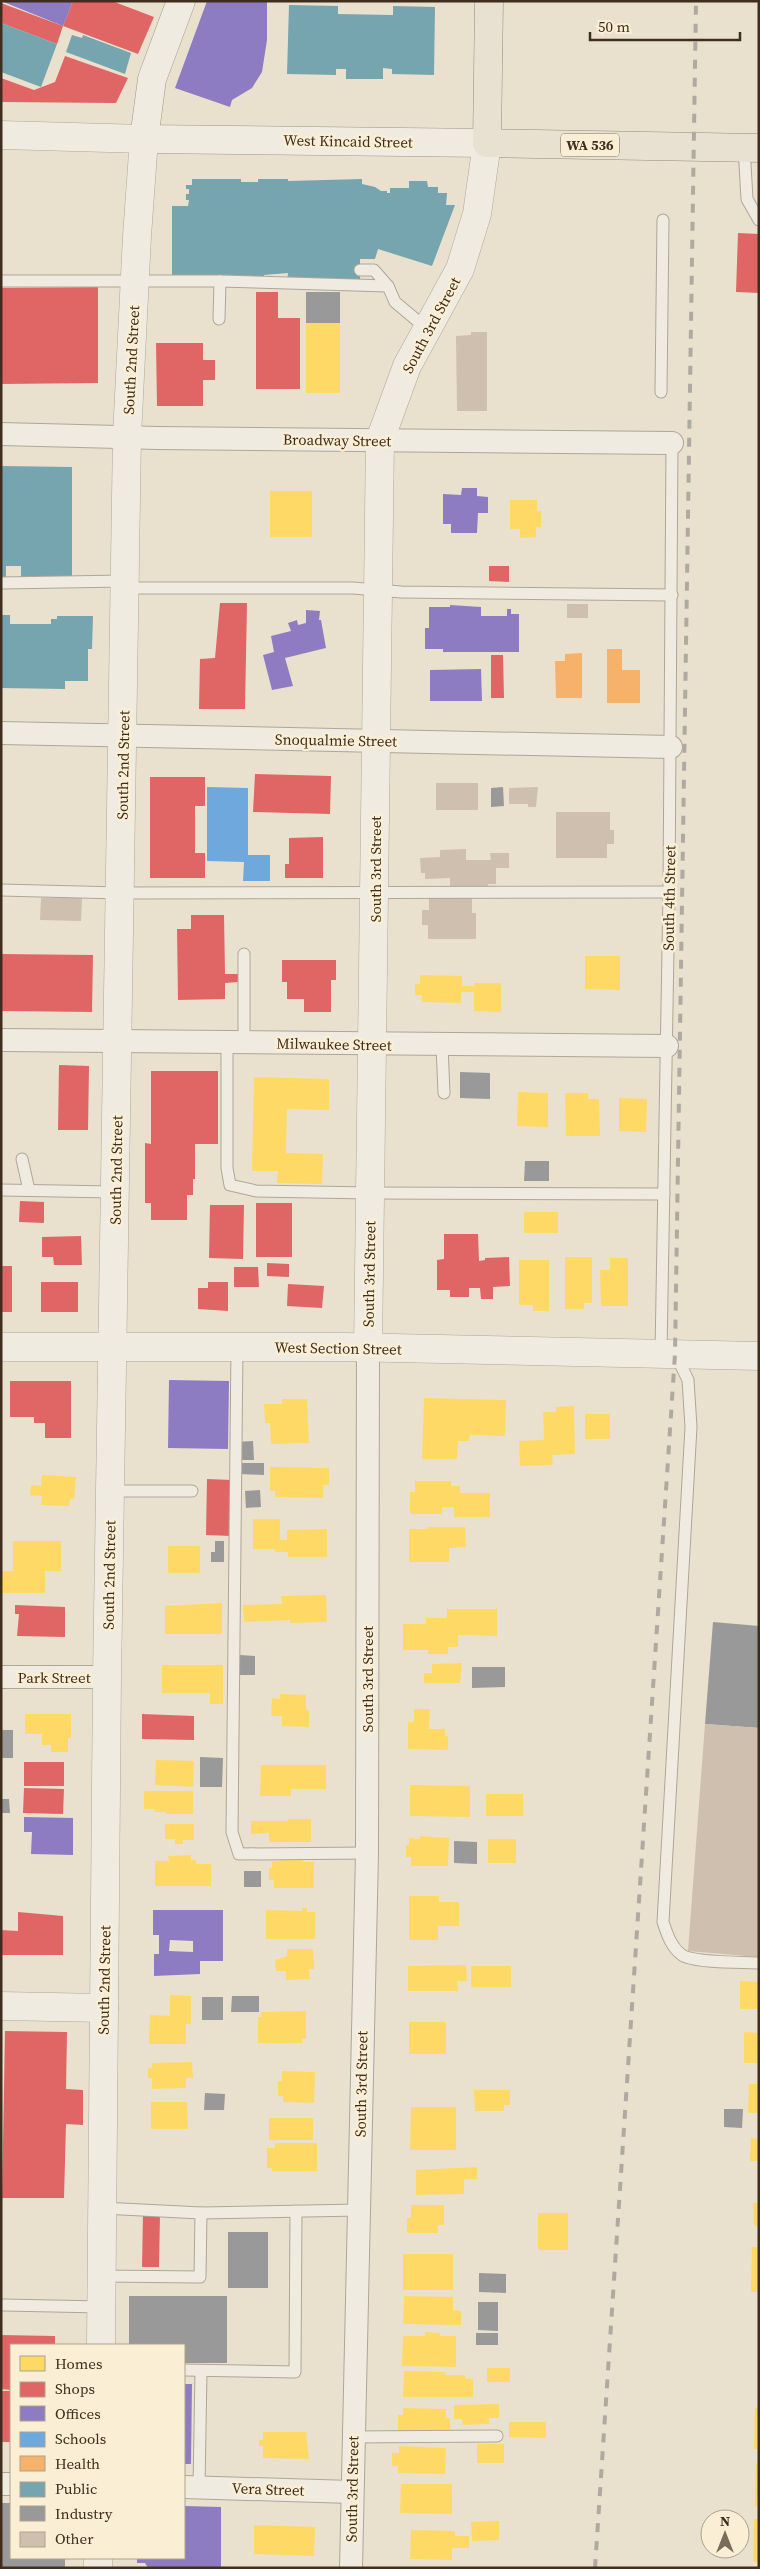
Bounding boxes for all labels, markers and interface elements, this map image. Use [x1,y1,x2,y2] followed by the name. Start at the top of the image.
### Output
[590,10,740,42] scale bar
[598,16,630,37] text: 50 m
[283,129,413,153] street label: West Kincaid Street
[561,134,619,156] road number: WA 536
[397,273,465,377] street label: South 3rd Street
[118,305,144,415] street label: South 2nd Street
[283,429,392,451] street label: Broadway Street
[112,710,134,820] street label: South 2nd Street
[275,728,397,752] street label: Snoqualmie Street
[365,816,386,922] street label: South 3rd Street
[658,845,680,951] street label: South 4th Street
[276,1032,392,1056] street label: Milwaukee Street
[105,1115,127,1225] street label: South 2nd Street
[358,1221,380,1327] street label: South 3rd Street
[274,1336,402,1360] street label: West Section Street
[98,1520,120,1630] street label: South 2nd Street
[357,1626,378,1732] street label: South 3rd Street
[17,1667,91,1688] street label: Park Street
[93,1925,115,2035] street label: South 2nd Street
[350,2031,372,2137] street label: South 3rd Street
[10,2344,185,2559] legend
[55,2353,102,2374] text: Homes
[55,2378,95,2399] text: Shops
[55,2403,101,2424] text: Offices
[55,2428,106,2449] text: Schools
[341,2436,363,2542] street label: South 3rd Street
[55,2453,100,2474] text: Health
[231,2477,305,2501] street label: Vera Street
[55,2478,97,2499] text: Public
[55,2503,113,2524] text: Industry
[700,2509,750,2559] north arrow
[720,2511,730,2531] text: N
[55,2528,94,2549] text: Other

